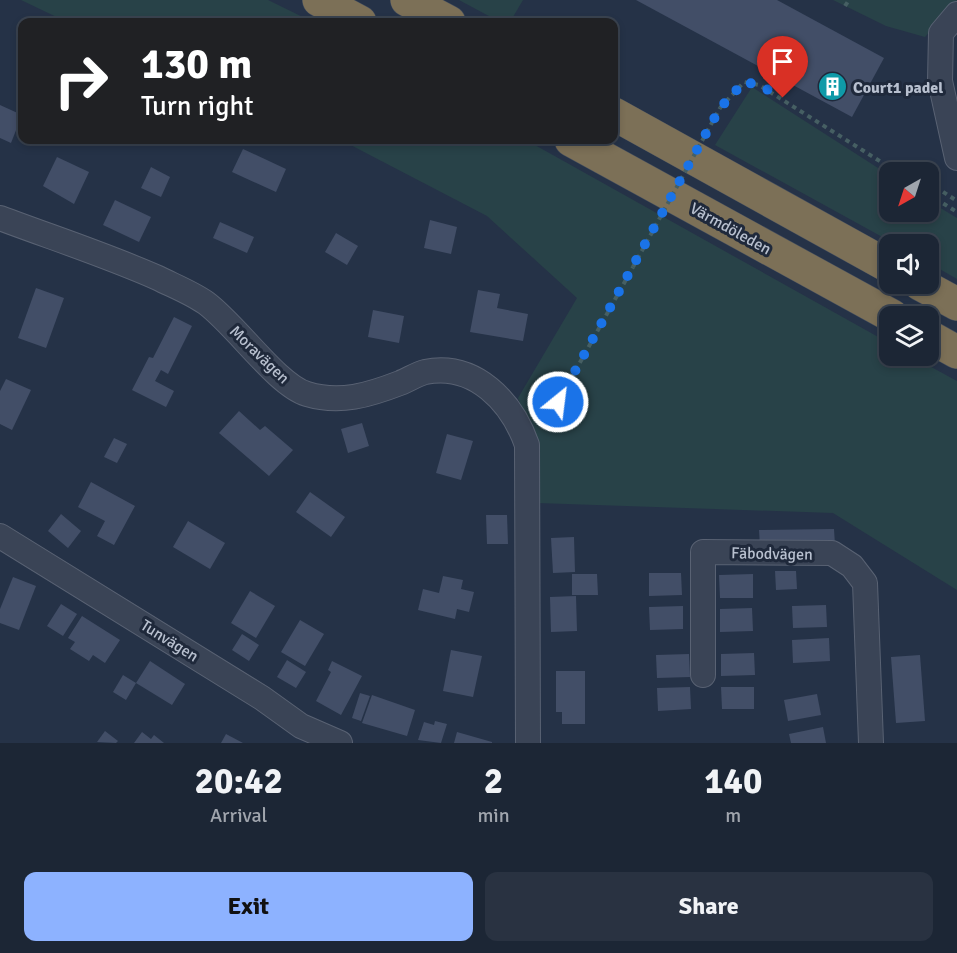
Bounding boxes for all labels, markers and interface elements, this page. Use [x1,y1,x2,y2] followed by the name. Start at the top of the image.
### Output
[757,36,808,98] pin
[141,39,252,90] text: 130 m
[42,42,120,120] icon: right
[766,45,799,78] icon: arrive
[816,71,848,103] building icon: Court1 padel
[853,78,943,98] place label: Court1 padel
[141,90,254,123] text: Turn right
[879,162,939,222] north arrow
[879,162,939,366] map controls
[686,198,775,259] street label: Värmdöleden
[879,234,939,294] button: sound
[879,306,939,366] button: layers
[225,321,293,388] street label: Moravägen
[526,370,590,434] position arrow
[731,543,813,565] street label: Fäbodvägen
[137,615,202,666] street label: Tunvägen
[195,759,283,804] text: 20:42
[484,759,503,804] text: 2
[704,759,762,804] text: 140
[210,803,267,828] text: Arrival
[477,803,510,828] text: min
[725,803,741,828] text: m
[24,872,473,941] button: Exit
[485,872,933,941] button: Share

